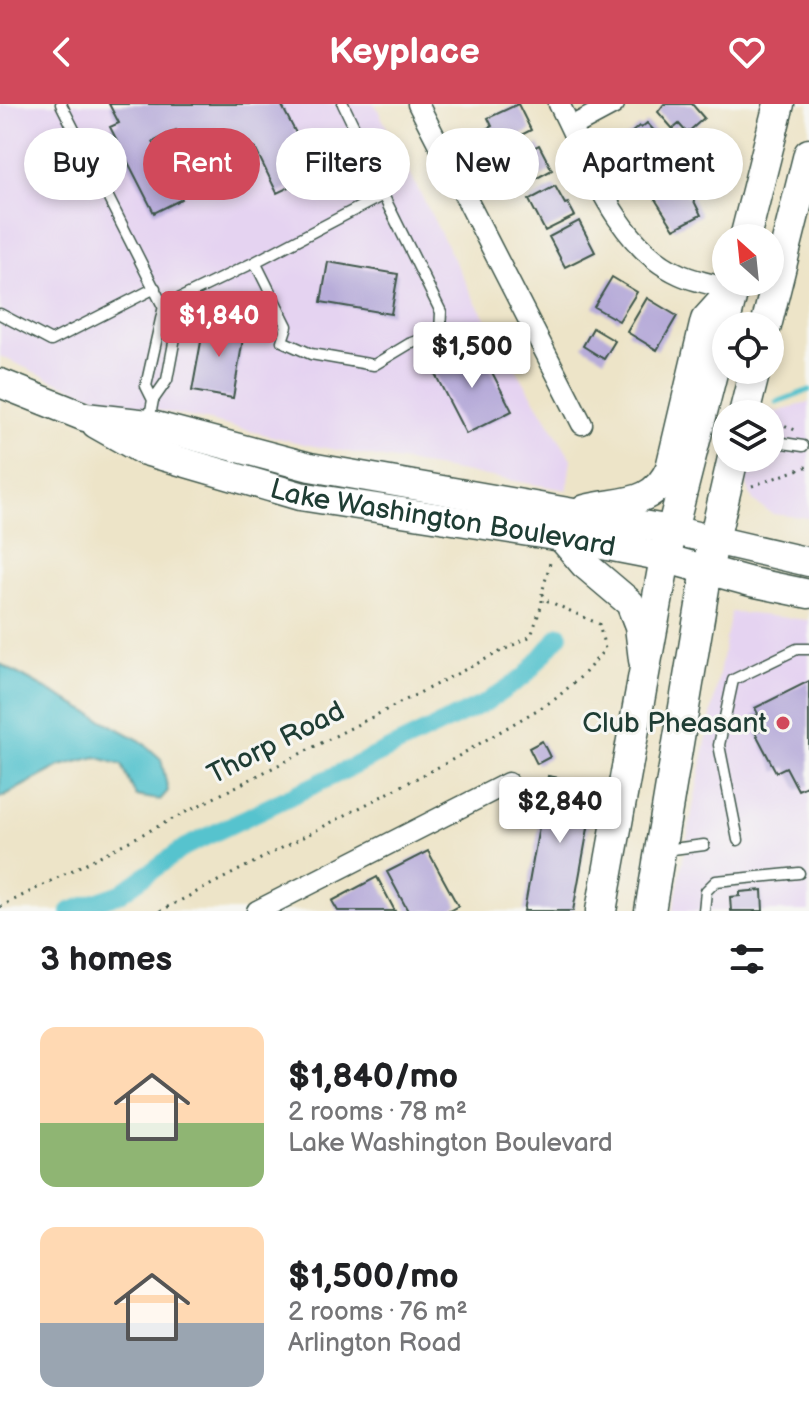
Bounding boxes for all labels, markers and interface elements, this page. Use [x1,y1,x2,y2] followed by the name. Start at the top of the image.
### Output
[40,30,84,74] icon: back
[725,30,769,74] icon: heart
[329,31,480,74] text: Keyplace
[24,128,127,200] chip: Buy
[143,128,260,200] chip: Rent
[276,128,410,200] chip: Filters
[426,128,539,200] chip: New
[555,128,743,200] chip: Apartment
[712,224,784,296] north arrow
[712,224,784,472] map controls
[154,291,284,359] pin: $1,840
[179,301,260,332] text: $1,840
[712,312,784,384] button: locate
[407,322,537,390] pin: $1,500
[431,332,513,363] text: $1,500
[712,400,784,472] button: layers
[266,472,618,564] street label: Lake Washington Boulevard
[202,694,350,792] street label: Thorp Road
[582,707,767,740] place label: Club Pheasant
[774,714,792,732] marker: Club Pheasant
[495,777,625,845] pin: $2,840
[517,787,603,818] text: $2,840
[725,937,769,981] icon: filters
[40,939,172,980] text: 3 homes
[288,1056,458,1097] text: $1,840/mo
[104,1059,200,1155] icon: home
[288,1097,467,1128] text: 2 rooms · 78 m²
[288,1128,613,1159] text: Lake Washington Boulevard
[288,1256,459,1297] text: $1,500/mo
[104,1259,200,1355] icon: home
[288,1297,468,1328] text: 2 rooms · 76 m²
[288,1328,461,1359] text: Arlington Road

